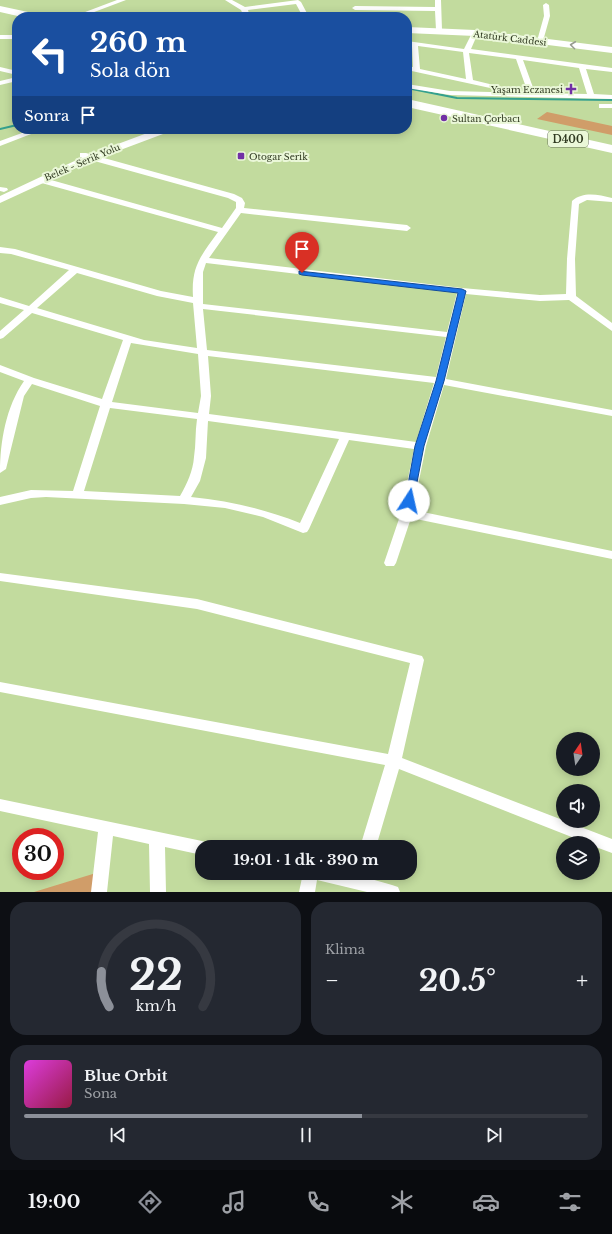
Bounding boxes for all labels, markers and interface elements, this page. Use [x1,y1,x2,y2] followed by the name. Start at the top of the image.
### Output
[90,25,187,60] text: 260 m
[24,28,76,80] icon: left
[472,28,547,48] street label: Atatürk Caddesi
[570,41,576,50] one-way arrow
[90,60,171,82] text: Sola dön
[490,84,563,95] place label: Yaşam Eczanesi
[566,84,576,94] marker: Yaşam Eczanesi
[77,104,99,126] icon: arrive
[24,106,69,125] text: Sonra
[439,113,449,123] marker: Sultan Çorbacı
[452,113,520,124] place label: Sultan Çorbacı
[548,131,588,147] road number: D400
[42,141,122,183] street label: Belek - Serik Yolu
[236,151,246,161] marker: Otogar Serik
[249,151,308,162] place label: Otogar Serik
[285,232,319,273] pin
[291,238,313,260] icon: arrive
[388,480,430,522] position arrow
[556,732,600,776] north arrow
[556,732,600,880] map controls
[556,784,600,828] button: sound
[12,828,64,880] speed limit sign: 30
[556,836,600,880] button: layers
[233,850,379,869] text: 19:01 · 1 dk · 390 m
[325,941,365,958] text: Klima
[128,949,183,1000] text: 22
[419,962,496,999] text: 20.5°
[325,967,339,994] text: −
[576,967,588,994] text: +
[135,996,176,1014] text: km/h
[84,1066,167,1085] text: Blue Orbit
[84,1085,117,1102] text: Sona
[107,1124,129,1146] icon: previous
[295,1124,317,1146] icon: pause
[483,1124,505,1146] icon: next
[136,1188,164,1216] icon: directions
[220,1188,248,1216] icon: music
[304,1188,332,1216] icon: phone
[388,1188,416,1216] icon: climate
[472,1188,500,1216] icon: car
[556,1188,584,1216] icon: filters
[28,1191,80,1213] text: 19:00

